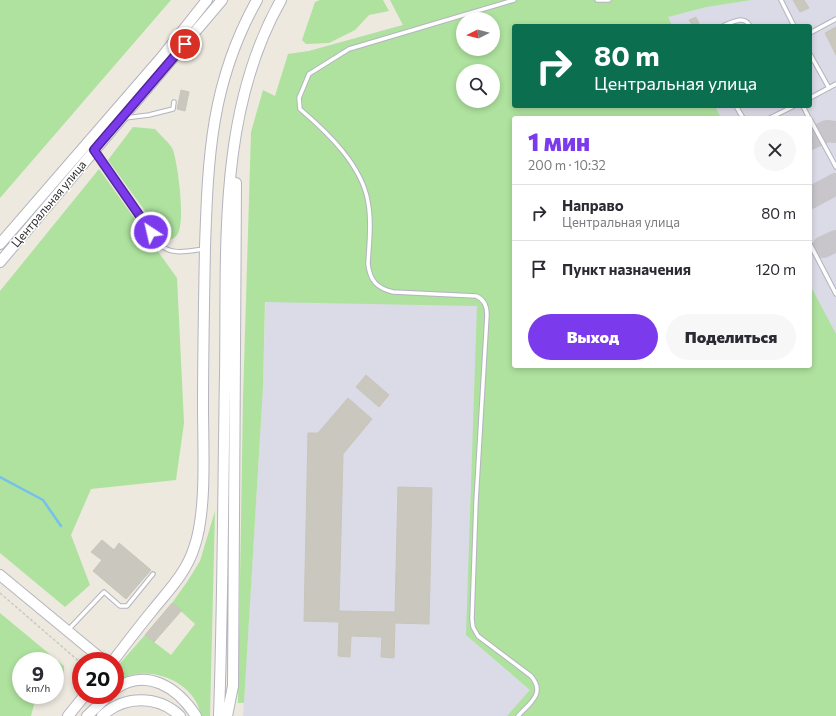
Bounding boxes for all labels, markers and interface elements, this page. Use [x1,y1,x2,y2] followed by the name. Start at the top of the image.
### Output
[456,12,500,56] north arrow
[456,12,500,108] map controls
[168,27,202,61] pin
[174,33,196,55] icon: arrive
[594,38,660,72] text: 80 m
[528,40,580,92] icon: right
[456,64,500,108] button: search
[594,72,757,94] text: Центральная улица
[528,127,590,156] text: 1 мин
[754,129,796,171] button: close
[8,157,89,250] street label: Центральная улица
[528,157,606,173] text: 200 m · 10:32
[562,196,624,214] text: Направо
[528,202,550,224] icon: right
[761,204,796,222] text: 80 m
[130,211,172,253] position arrow
[562,214,680,230] text: Центральная улица
[528,258,550,280] icon: arrive
[562,260,691,278] text: Пункт назначения
[756,260,796,278] text: 120 m
[528,314,658,360] button: Выход
[666,314,796,360] button: Поделиться
[72,652,124,704] speed limit sign: 20
[32,661,44,685] text: 9
[26,682,50,694] text: km/h

